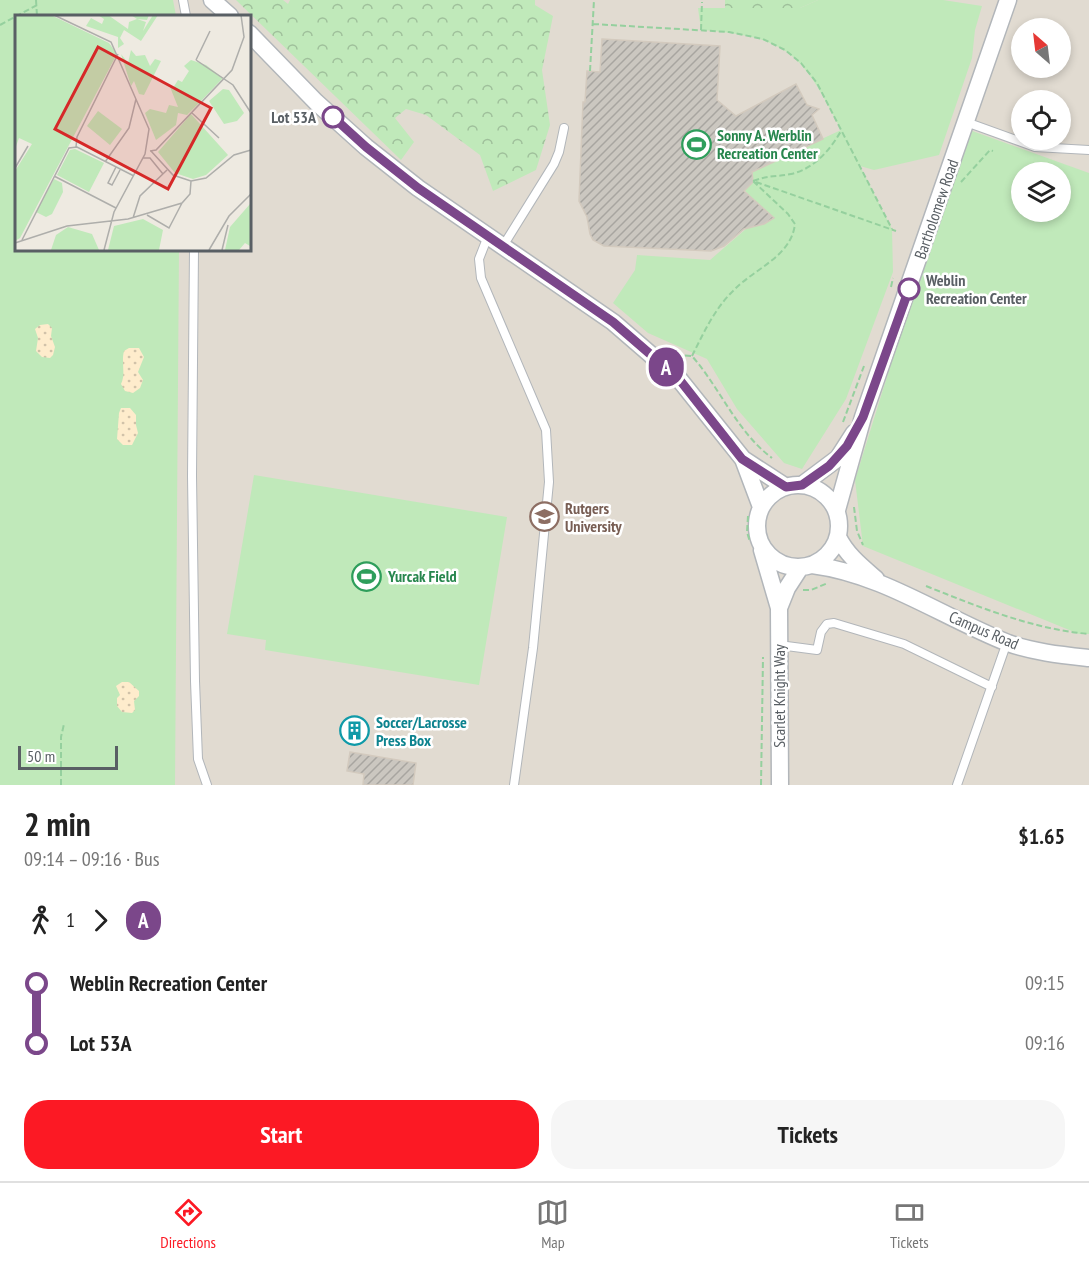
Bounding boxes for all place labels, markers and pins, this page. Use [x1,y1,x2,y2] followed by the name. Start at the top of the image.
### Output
[322,106,344,128] marker: Lot 53A
[271,107,317,127] place label: Lot 53A
[717,125,818,163] place label: Sonny A. Werblin Recreation Center
[680,128,712,160] sports icon: Sonny A. Werblin Recreation Center
[925,270,1027,308] place label: Weblin Recreation Center
[898,278,920,300] marker: Weblin Recreation Center
[565,498,622,536] place label: Rutgers University
[528,501,560,533] school or university icon: Rutgers University
[351,560,383,592] sports icon: Yurcak Field
[387,566,457,586] place label: Yurcak Field
[376,712,467,750] place label: Soccer/Lacrosse Press Box
[339,715,371,747] building icon: Soccer/Lacrosse Press Box

